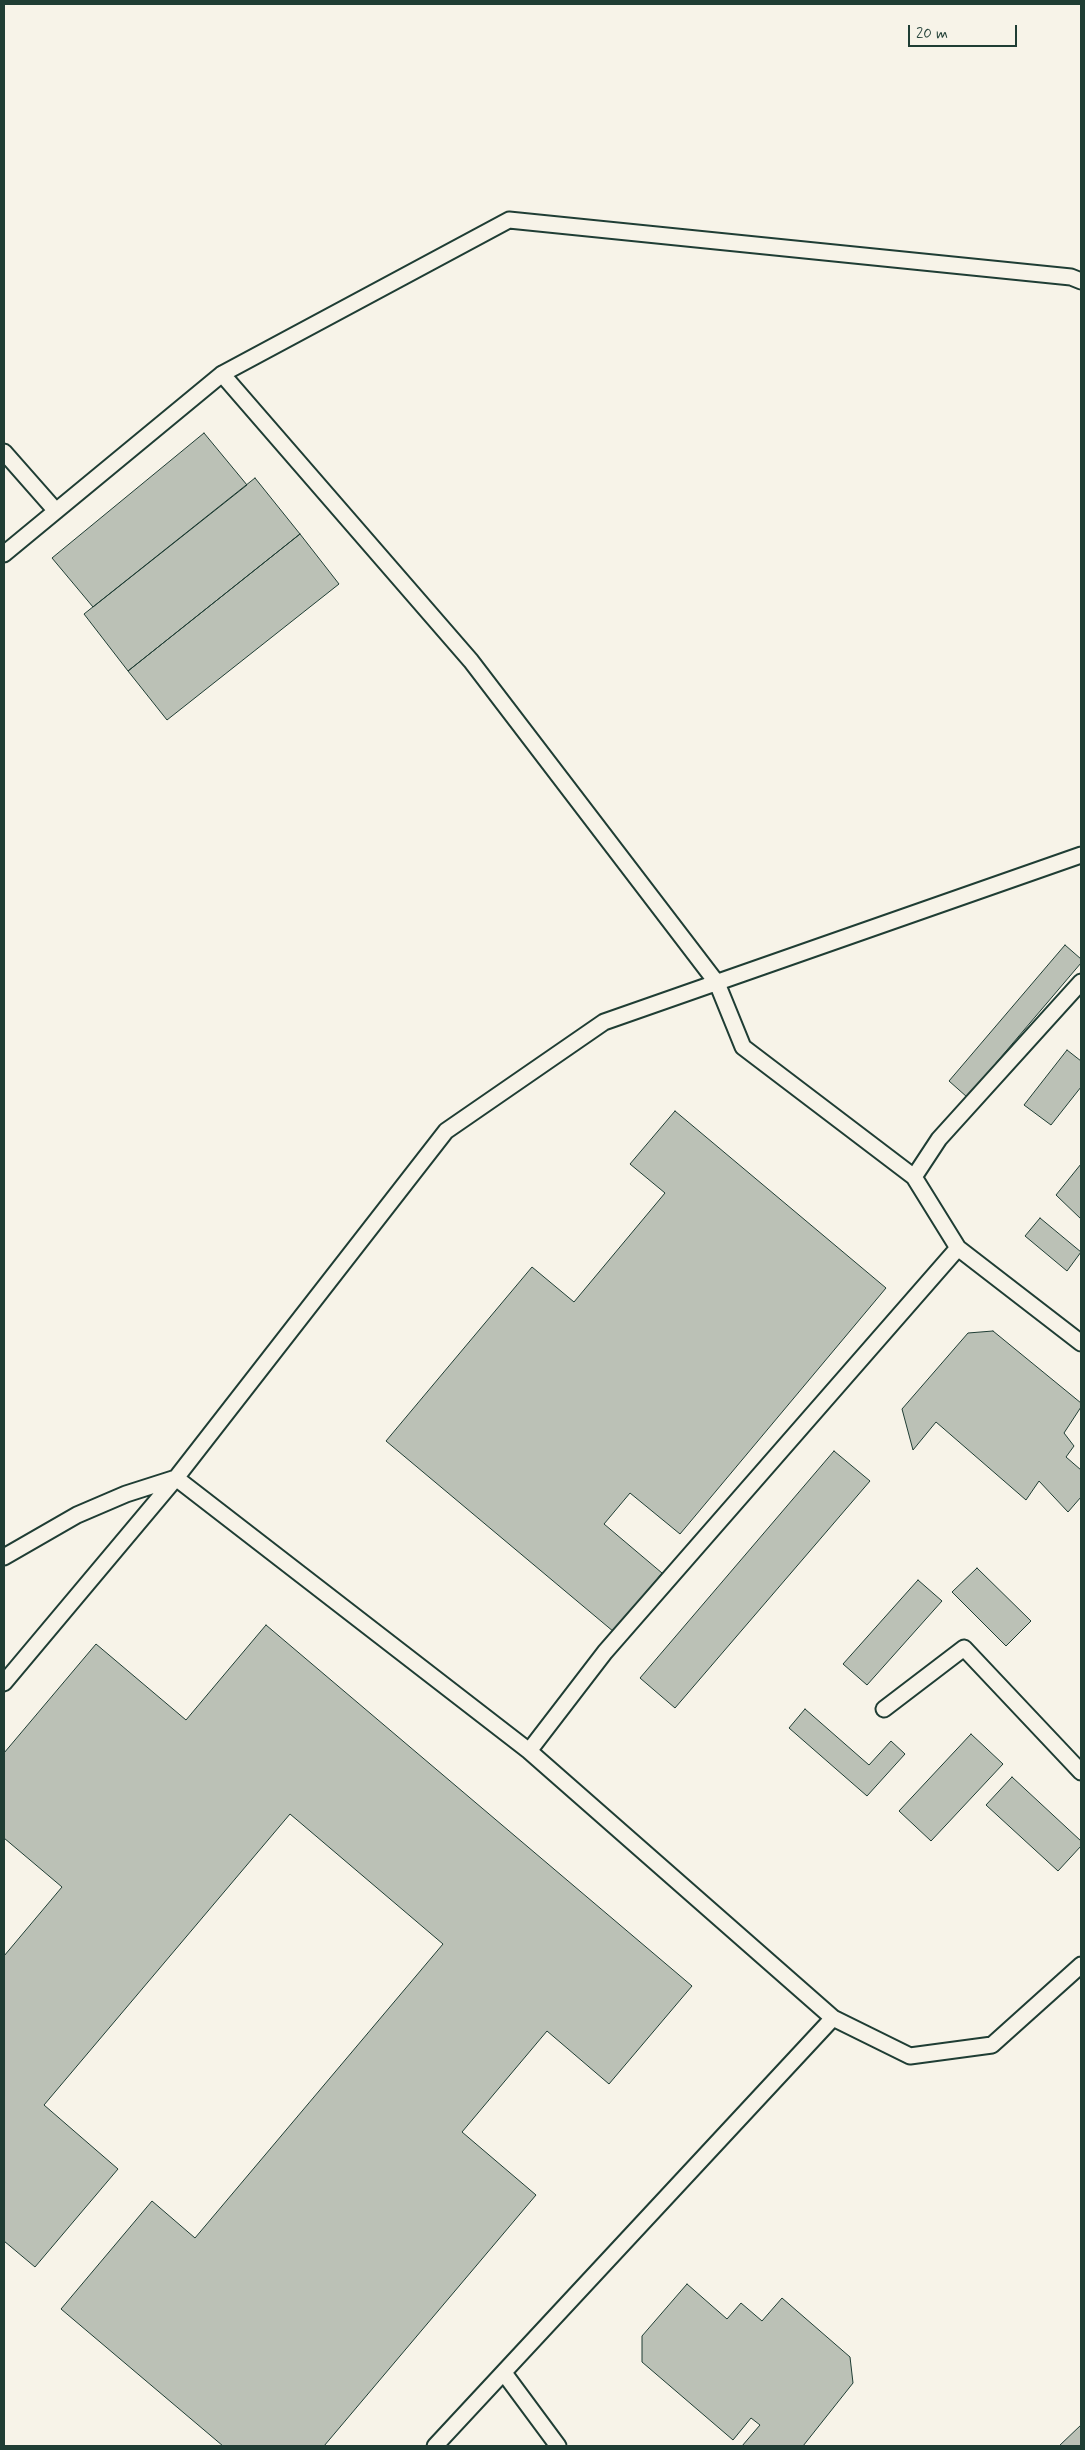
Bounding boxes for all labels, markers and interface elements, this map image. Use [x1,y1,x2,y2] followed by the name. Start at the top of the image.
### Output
[910,15,1019,47] scale bar
[916,24,948,44] text: 20 m

